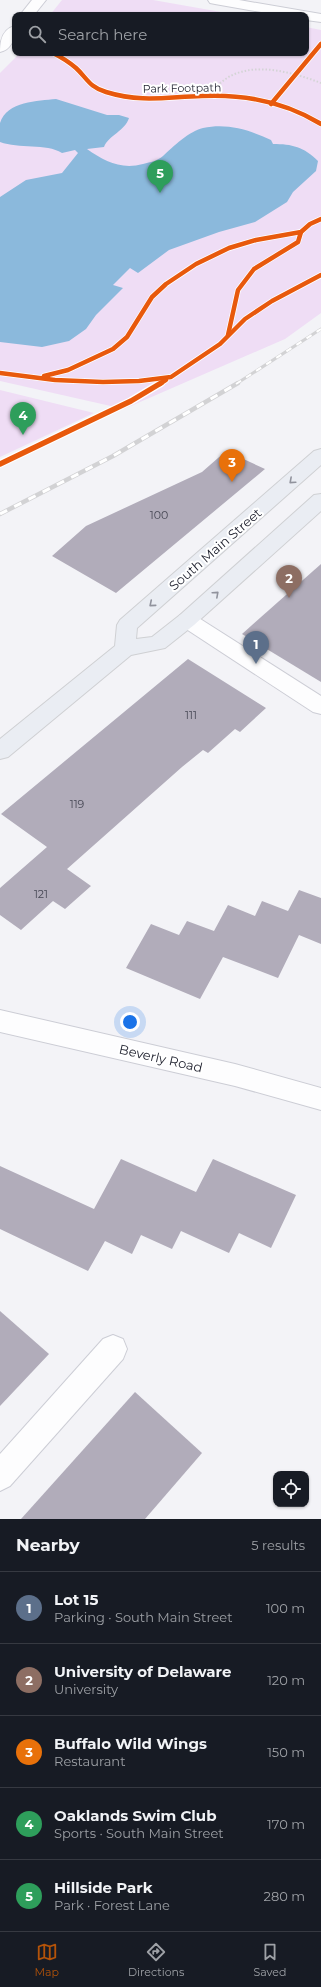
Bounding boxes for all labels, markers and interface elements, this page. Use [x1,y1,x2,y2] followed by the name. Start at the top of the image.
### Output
[12,12,309,56] search box
[26,23,48,45] icon: search
[58,25,147,44] text: Search here
[142,80,222,96] street label: Park Footpath
[147,160,173,193] pin: 5
[10,402,36,435] pin: 4
[219,449,245,482] pin: 3
[289,477,297,484] one-way arrow
[165,504,265,594] street label: South Main Street
[150,508,168,522] house number: 100
[276,565,302,598] pin: 2
[211,591,219,599] one-way arrow
[150,599,157,606] one-way arrow
[243,631,269,664] pin: 1
[185,708,197,722] house number: 111
[70,797,85,811] house number: 119
[34,887,48,901] house number: 121
[120,1012,140,1032] your location
[118,1041,204,1075] street label: Beverly Road
[273,1471,309,1507] map controls
[273,1471,309,1507] button: locate
[16,1535,80,1555] text: Nearby
[251,1537,305,1553] text: 5 results
[54,1590,98,1609] text: Lot 15
[26,1600,32,1616] text: 1
[266,1600,305,1616] text: 100 m
[54,1609,232,1625] text: Parking · South Main Street
[54,1662,231,1681] text: University of Delaware
[25,1672,33,1688] text: 2
[267,1672,305,1688] text: 120 m
[54,1681,118,1697] text: University
[54,1734,207,1753] text: Buffalo Wild Wings
[25,1744,33,1760] text: 3
[267,1744,305,1760] text: 150 m
[54,1753,125,1769] text: Restaurant
[54,1806,217,1825] text: Oaklands Swim Club
[25,1816,33,1832] text: 4
[267,1816,305,1832] text: 170 m
[54,1825,224,1841] text: Sports · South Main Street
[54,1878,152,1897] text: Hillside Park
[25,1888,33,1904] text: 5
[264,1888,305,1904] text: 280 m
[54,1897,170,1913] text: Park · Forest Lane
[35,1941,59,1979] tab: Map
[128,1941,184,1979] tab: Directions
[253,1941,286,1979] tab: Saved

